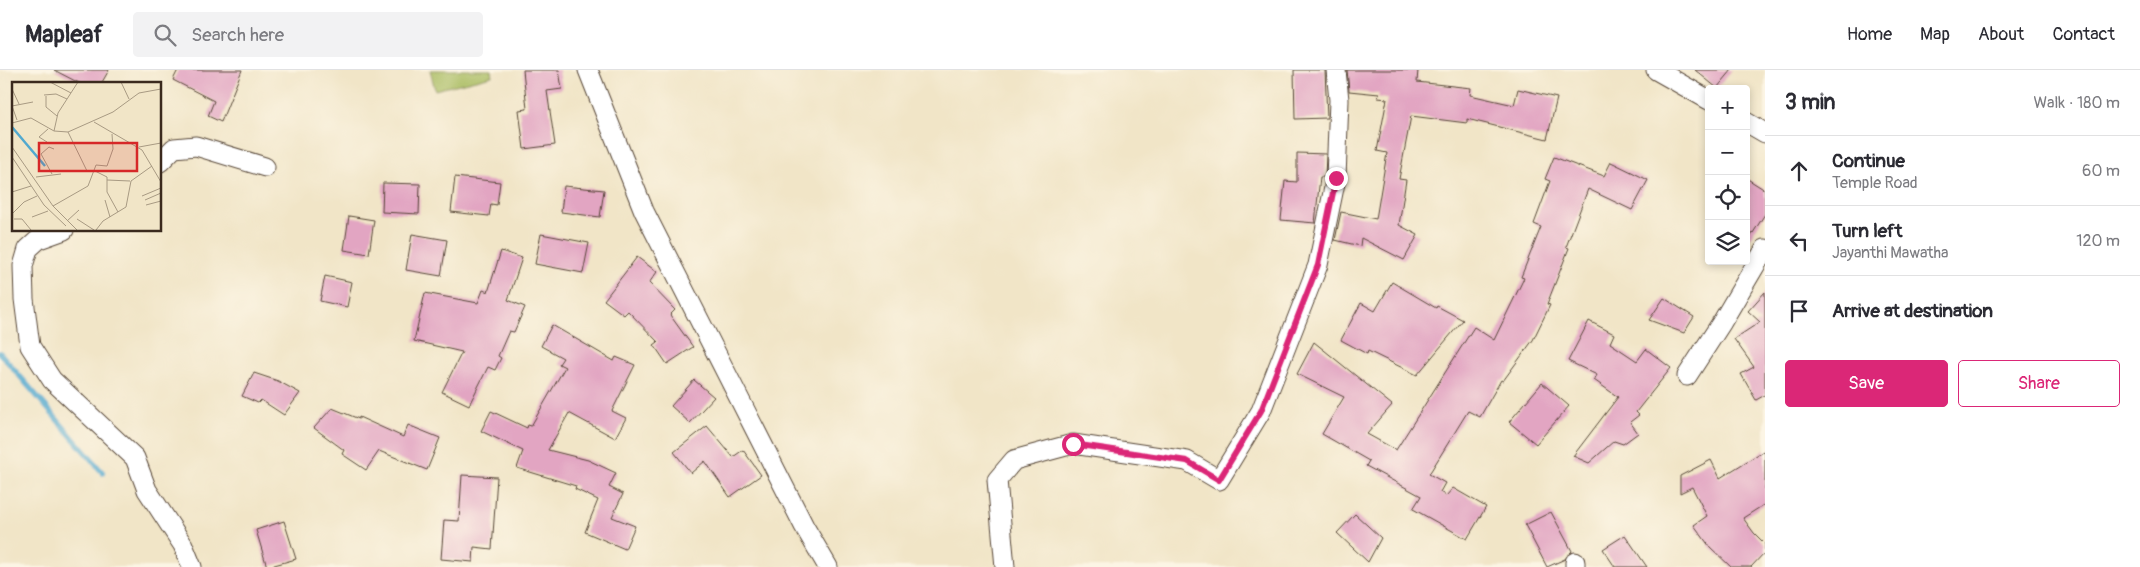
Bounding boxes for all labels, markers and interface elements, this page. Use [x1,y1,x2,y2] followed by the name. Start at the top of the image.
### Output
[133,12,483,57] search box
[25,20,103,49] text: Mapleaf
[151,21,179,49] icon: search
[191,23,284,47] text: Search here
[1847,23,1892,46] text: Home
[1920,23,1950,46] text: Map
[1978,23,2024,46] text: About
[2052,23,2115,46] text: Contact
[12,82,161,231] inset map
[1705,85,1750,265] map controls
[1705,85,1750,130] button: +
[1785,89,1835,116] text: 3 min
[2033,93,2120,113] text: Walk · 180 m
[1705,130,1750,175] button: −
[1832,149,1905,173] text: Continue
[1785,157,1813,185] icon: ahead
[2082,161,2120,181] text: 60 m
[1325,167,1348,190] route end
[1832,173,1918,193] text: Temple Road
[1705,175,1750,220] button: locate
[1832,219,1902,243] text: Turn left
[1705,220,1750,265] button: layers
[1785,227,1813,255] icon: left
[2076,231,2120,251] text: 120 m
[1832,243,1948,263] text: Jayanthi Mawatha
[1785,297,1813,325] icon: arrive
[1832,299,1993,323] text: Arrive at destination
[1785,360,1948,407] button: Save
[1958,360,2120,407] button: Share
[1062,433,1085,456] route start

